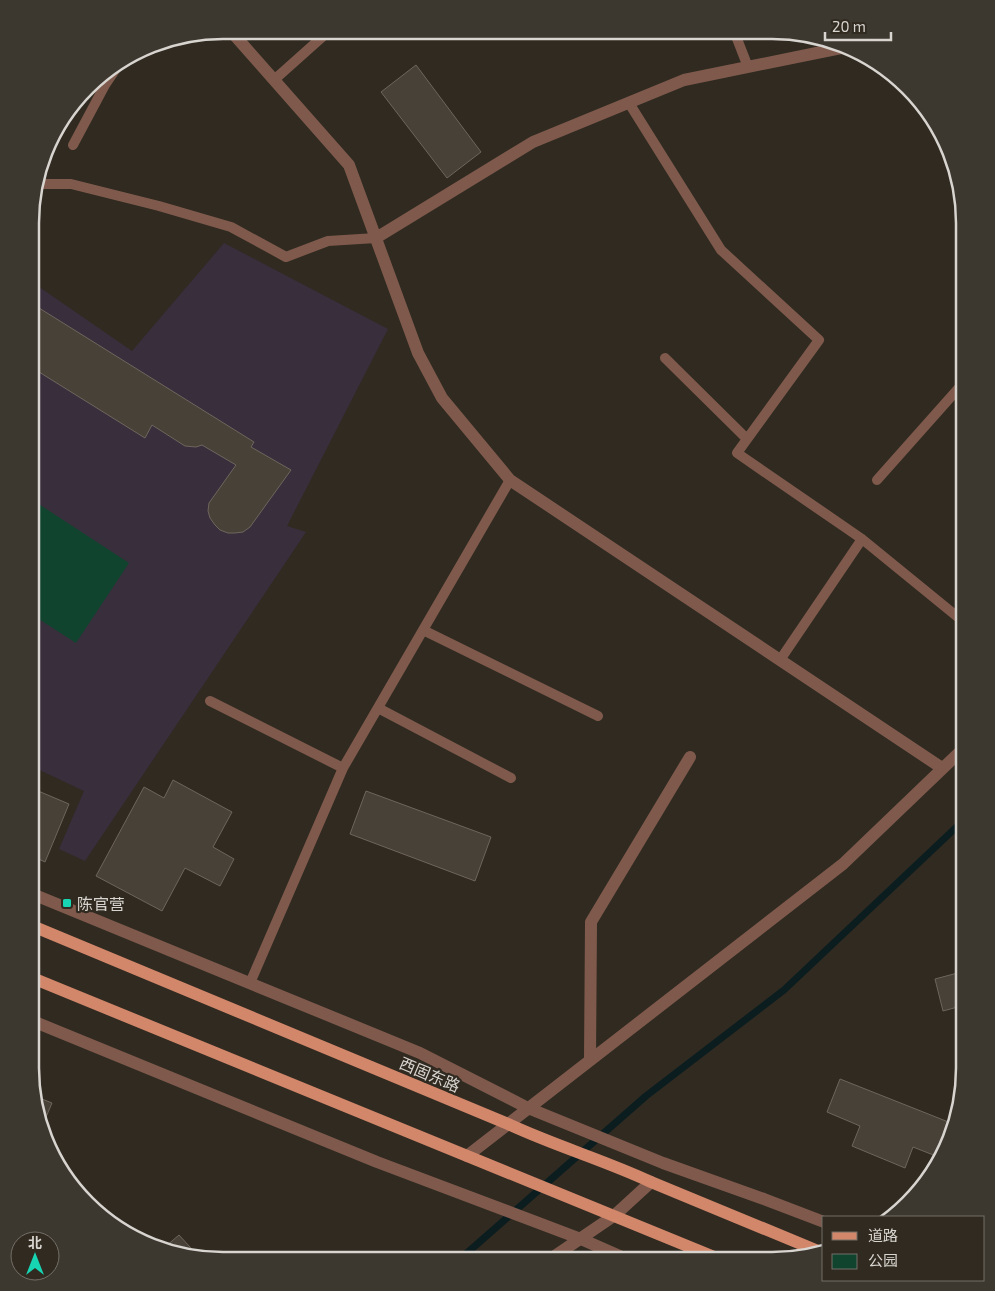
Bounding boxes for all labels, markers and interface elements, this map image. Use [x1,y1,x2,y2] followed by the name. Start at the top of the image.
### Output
[825,10,891,42] scale bar
[832,17,866,35] text: 20 m
[77,894,125,913] place label: 陈官营
[61,897,73,909] marker: 陈官营
[397,1053,463,1095] street label: 西固东路
[822,1216,985,1281] legend
[868,1226,898,1244] text: 道路
[10,1231,60,1281] north arrow
[28,1234,42,1251] text: 北
[868,1251,898,1269] text: 公园

